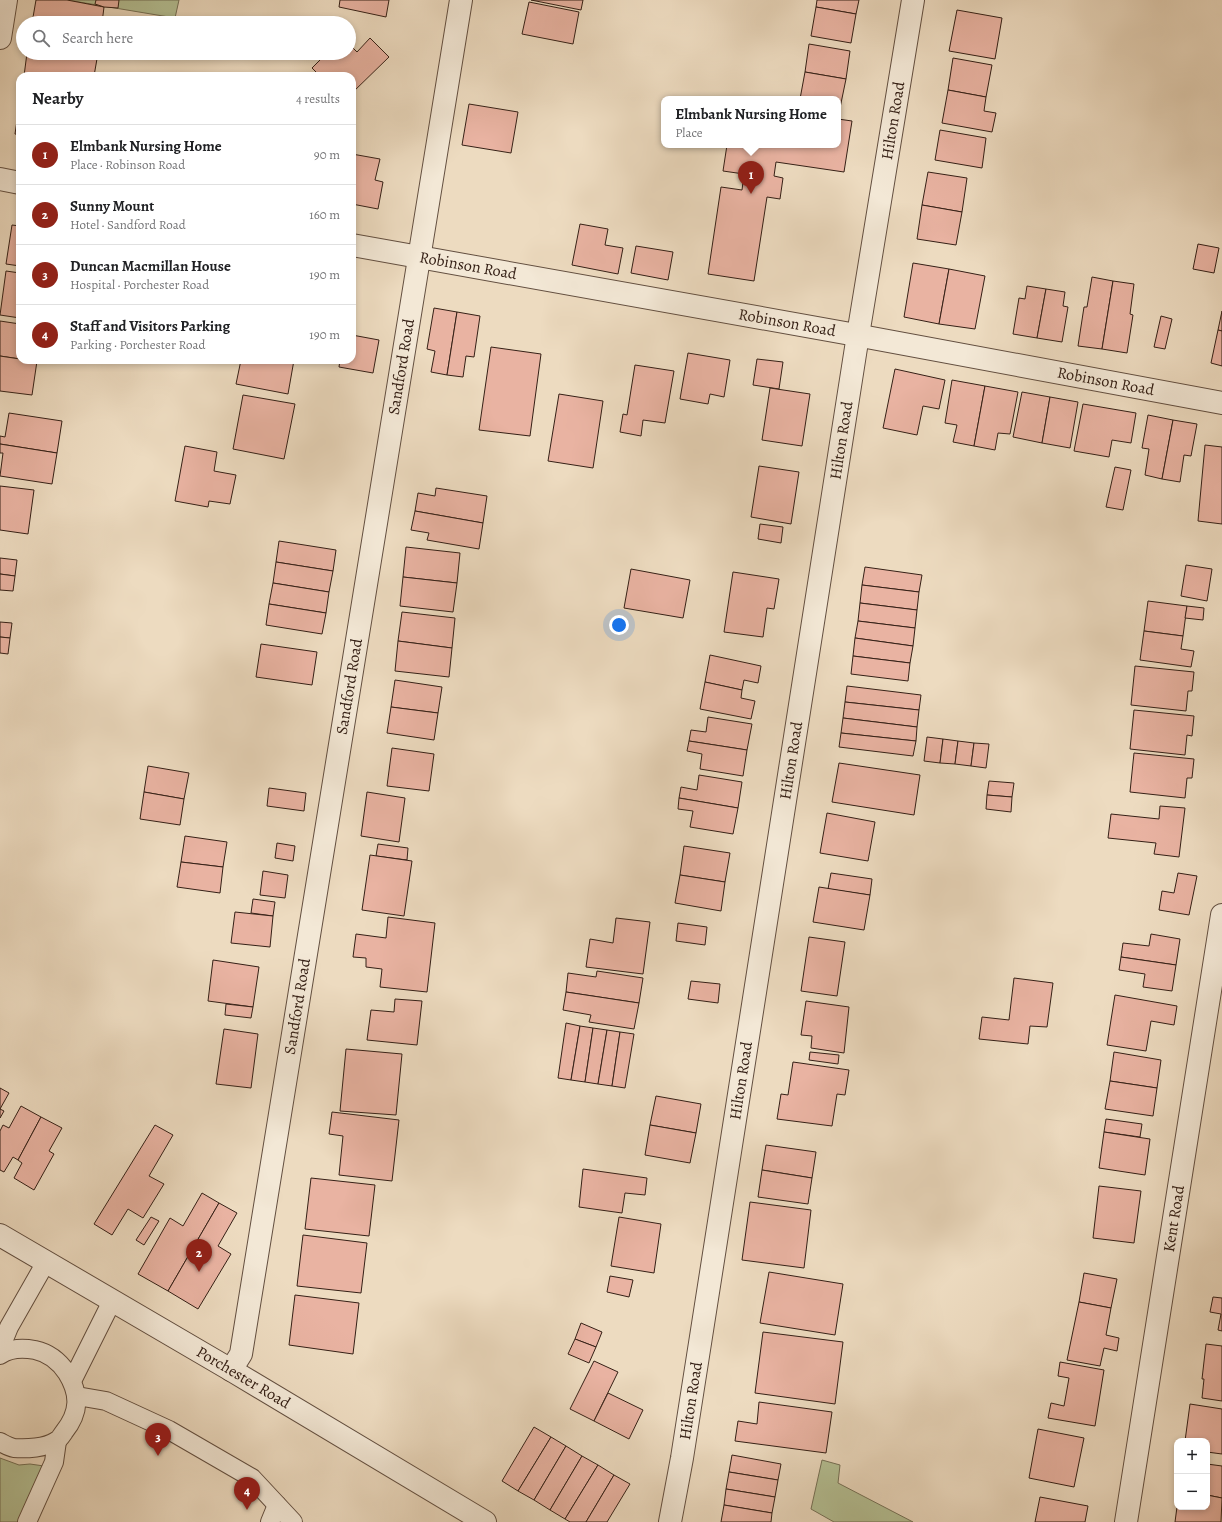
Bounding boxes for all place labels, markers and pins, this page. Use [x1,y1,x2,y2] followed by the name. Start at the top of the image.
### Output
[738,161,764,194] pin: 1
[186,1239,212,1272] pin: 2
[145,1423,171,1456] pin: 3
[234,1477,260,1510] pin: 4

